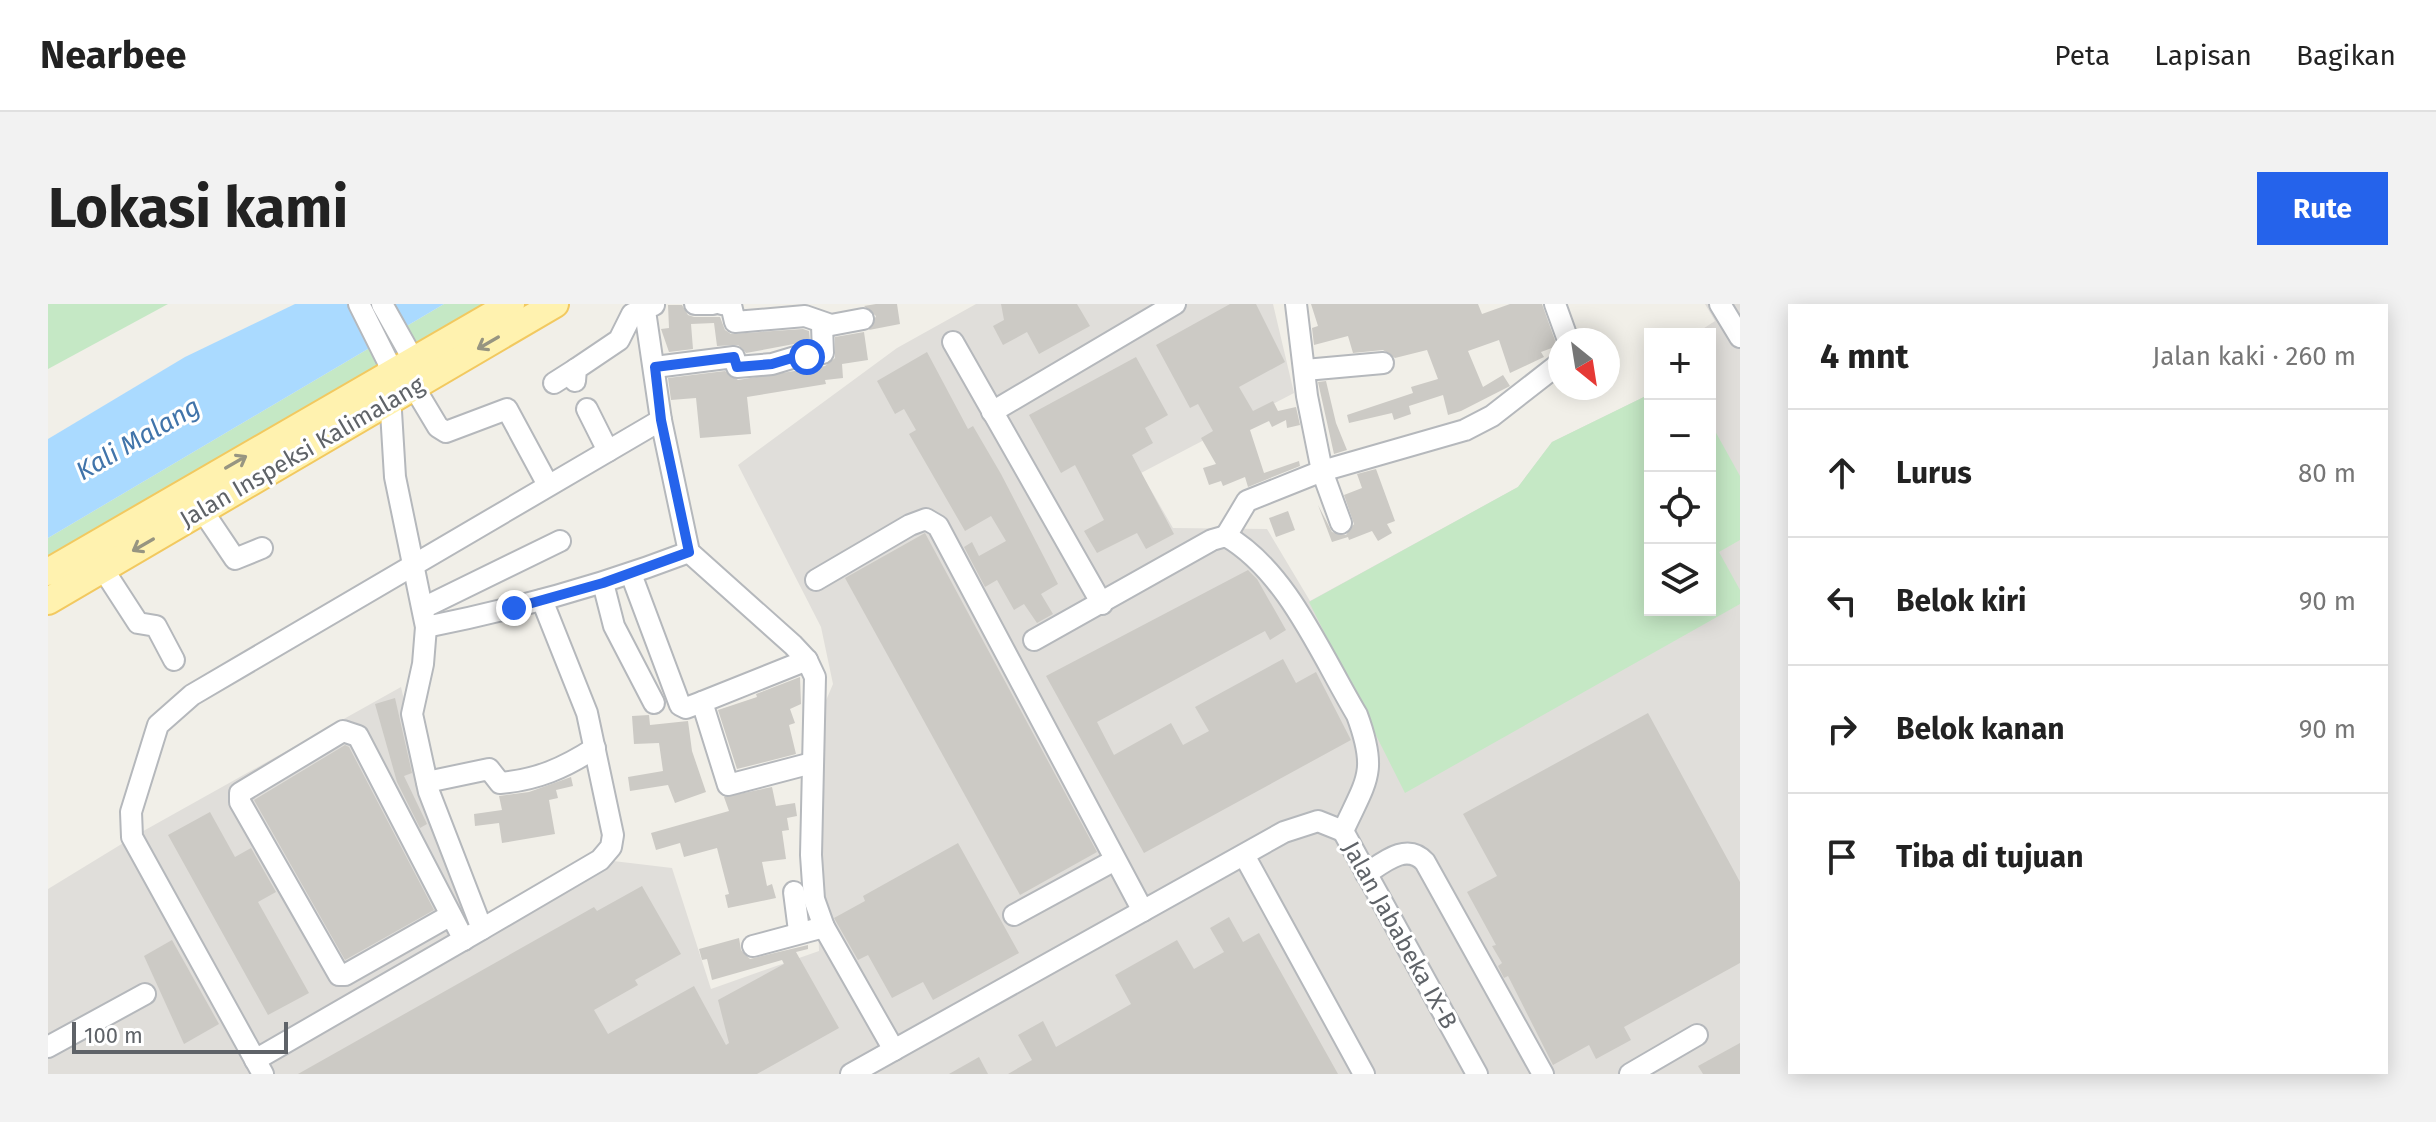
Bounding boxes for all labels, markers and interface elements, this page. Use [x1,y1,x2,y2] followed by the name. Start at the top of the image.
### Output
[40,32,187,78] text: Nearbee
[2054,39,2110,72] text: Peta
[2154,39,2252,72] text: Lapisan
[2296,39,2396,72] text: Bagikan
[2257,172,2388,245] button: Rute
[48,175,348,242] text: Lokasi kami
[1548,328,1620,400] north arrow
[1644,328,1716,616] map controls
[1644,328,1716,400] button: +
[477,335,500,351] one-way arrow
[1820,336,1909,377] text: 4 mnt
[789,339,825,375] route start
[2152,341,2356,372] text: Jalan kaki · 260 m
[175,370,429,533] street label: Jalan Inspeksi Kalimalang
[70,391,206,487] water label: Kali Malang
[1644,400,1716,472] button: −
[1820,451,1864,495] icon: ahead
[224,454,248,469] one-way arrow
[1896,455,1972,491] text: Lurus
[2298,458,2356,489] text: 80 m
[1644,472,1716,544] button: locate
[132,537,155,553] one-way arrow
[1644,544,1716,616] button: layers
[1820,579,1864,623] icon: left
[1896,583,2027,619] text: Belok kiri
[2299,586,2356,617] text: 90 m
[496,590,532,626] route end
[1820,707,1864,751] icon: right
[1896,711,2065,747] text: Belok kanan
[2299,714,2356,745] text: 90 m
[1820,835,1864,879] icon: arrive
[1337,836,1463,1034] street label: Jalan Jababeka IX-B
[1896,839,2083,875] text: Tiba di tujuan
[72,1018,288,1054] scale bar
[84,1022,143,1049] text: 100 m

